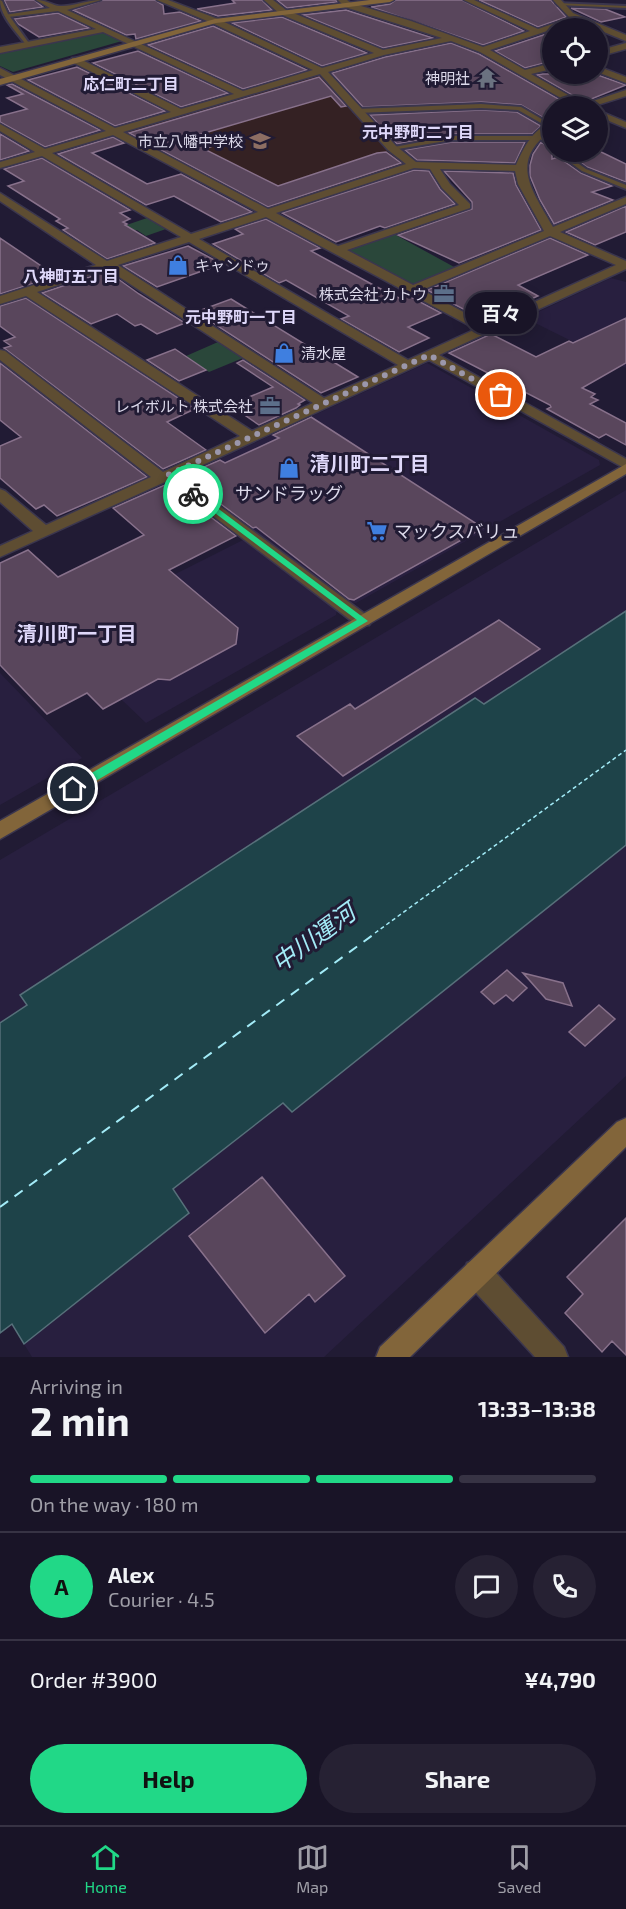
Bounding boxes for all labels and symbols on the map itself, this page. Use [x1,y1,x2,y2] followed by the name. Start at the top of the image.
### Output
[475,66,499,90] temple icon: 神明社
[425,69,470,87] place label: 神明社
[83,74,179,93] district label: 応仁町二丁目
[362,122,474,141] district label: 元中野町二丁目
[248,129,272,153] school or university icon: 市立八幡中学校
[138,132,243,150] place label: 市立八幡中学校
[166,253,190,277] shop icon: キャンドゥ
[195,256,270,274] place label: キャンドゥ
[23,266,119,285] district label: 八神町五丁目
[432,282,456,306] office icon: 株式会社 カトウ
[319,285,427,303] place label: 株式会社 カトウ
[465,293,537,335] callout: 百々
[185,307,297,326] district label: 元中野町一丁目
[272,341,296,365] shop icon: 清水屋
[301,344,346,362] place label: 清水屋
[475,369,526,420] pin
[258,394,282,418] office icon: レイボルト 株式会社
[115,397,253,415] place label: レイボルト 株式会社
[310,451,430,475] district label: 清川町二丁目
[277,456,301,480] shop icon: サンドラッグ
[163,464,223,524] courier
[235,482,343,504] place label: サンドラッグ
[365,519,389,543] supermarket icon: マックスバリュ
[394,520,519,542] place label: マックスバリュ
[17,621,137,645] district label: 清川町一丁目
[47,763,98,814] pin
[266,895,364,977] water label: 中川運河

